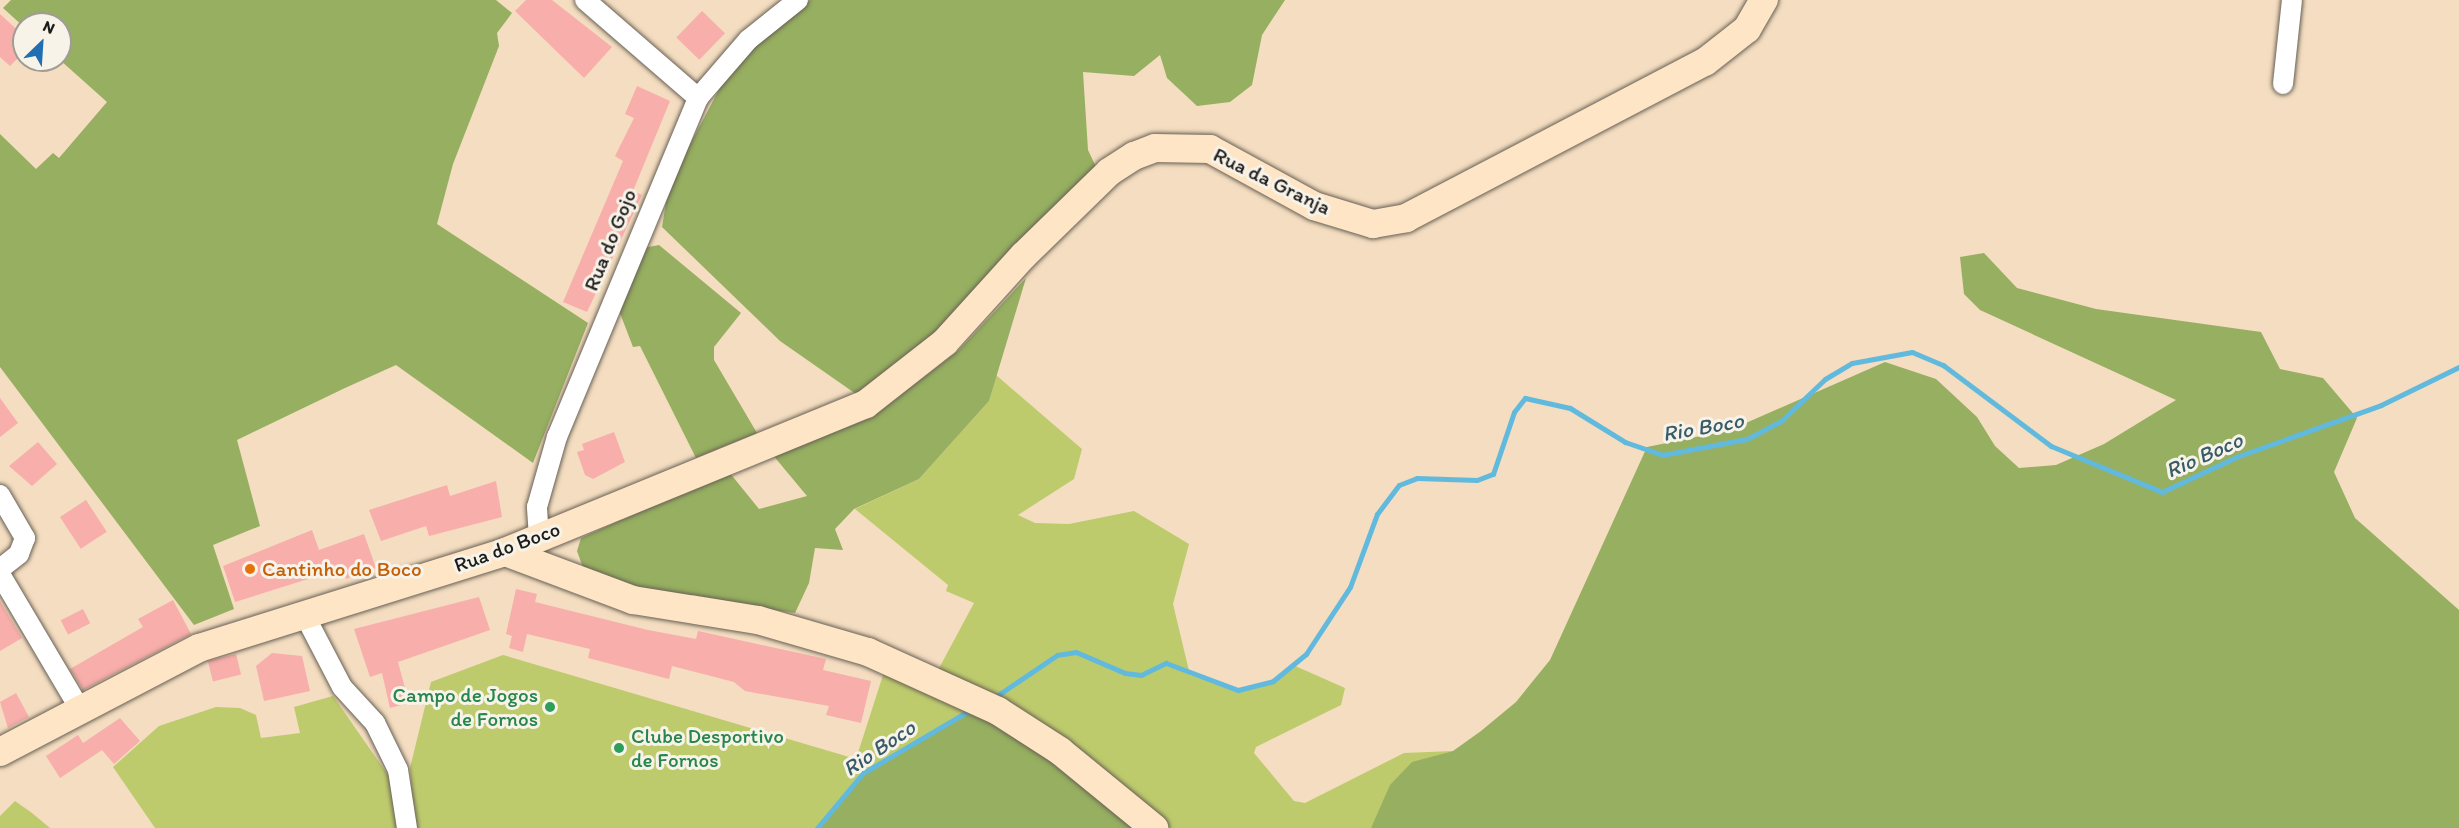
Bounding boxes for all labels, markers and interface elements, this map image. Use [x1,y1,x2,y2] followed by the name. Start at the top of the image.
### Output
[12,12,72,72] north arrow
[40,16,58,38] text: N
[1209,142,1335,220] street label: Rua da Granja
[578,185,642,295] street label: Rua do Gojo
[1660,407,1746,447] water label: Rio Boco
[2161,426,2247,484] water label: Rio Boco
[450,516,564,578] street label: Rua do Boco
[262,556,422,582] place label: Cantinho do Boco
[243,562,257,576] marker: Cantinho do Boco
[393,682,538,732] place label: Campo de Jogos de Fornos
[543,700,557,714] marker: Campo de Jogos de Fornos
[838,714,920,782] water label: Rio Boco
[631,723,784,773] place label: Clube Desportivo de Fornos
[612,741,626,755] marker: Clube Desportivo de Fornos

